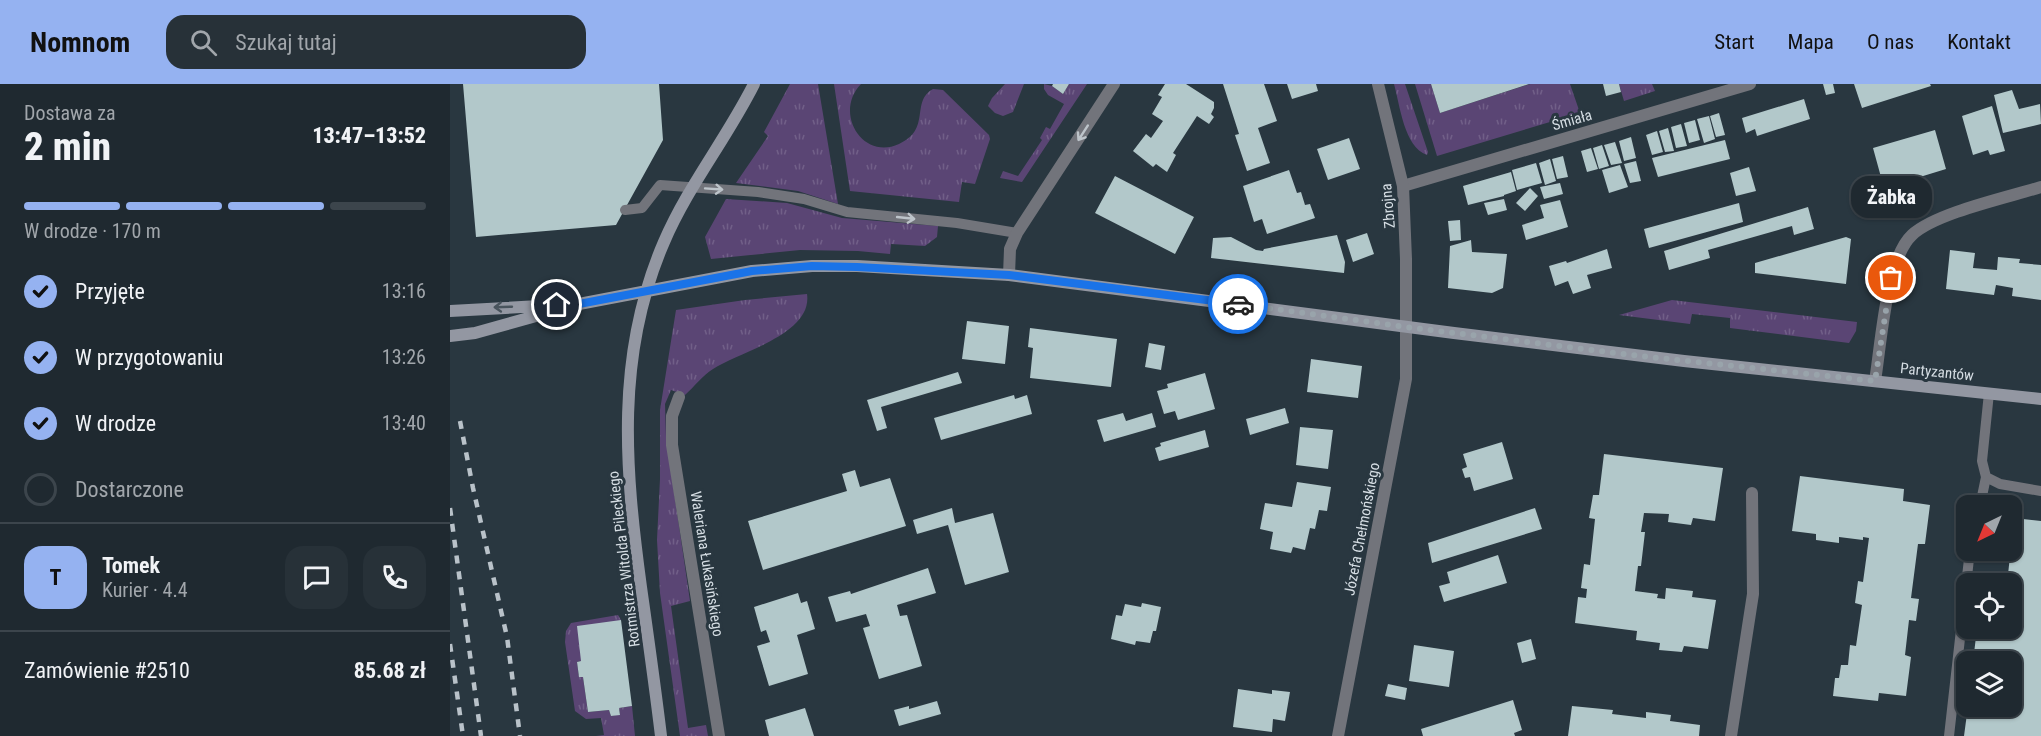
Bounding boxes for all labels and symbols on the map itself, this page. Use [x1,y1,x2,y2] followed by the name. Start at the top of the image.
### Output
[1550,106,1594,134] street label: Śmiała
[1076,124,1088,141] one-way arrow
[1850,176,1932,218] callout: Żabka
[1377,183,1399,229] street label: Zbrojna
[704,184,724,195] one-way arrow
[896,213,916,224] one-way arrow
[1865,252,1916,303] pin
[1208,274,1268,334] courier
[531,279,582,330] pin
[493,301,513,313] one-way arrow
[1899,359,1975,385] street label: Partyzantów
[1340,461,1384,597] street label: Józefa Chełmońskiego
[604,470,644,648] street label: Rotmistrza Witolda Pileckiego
[687,490,727,638] street label: Waleriana Łukasińskiego
[1956,495,2022,561] north arrow

